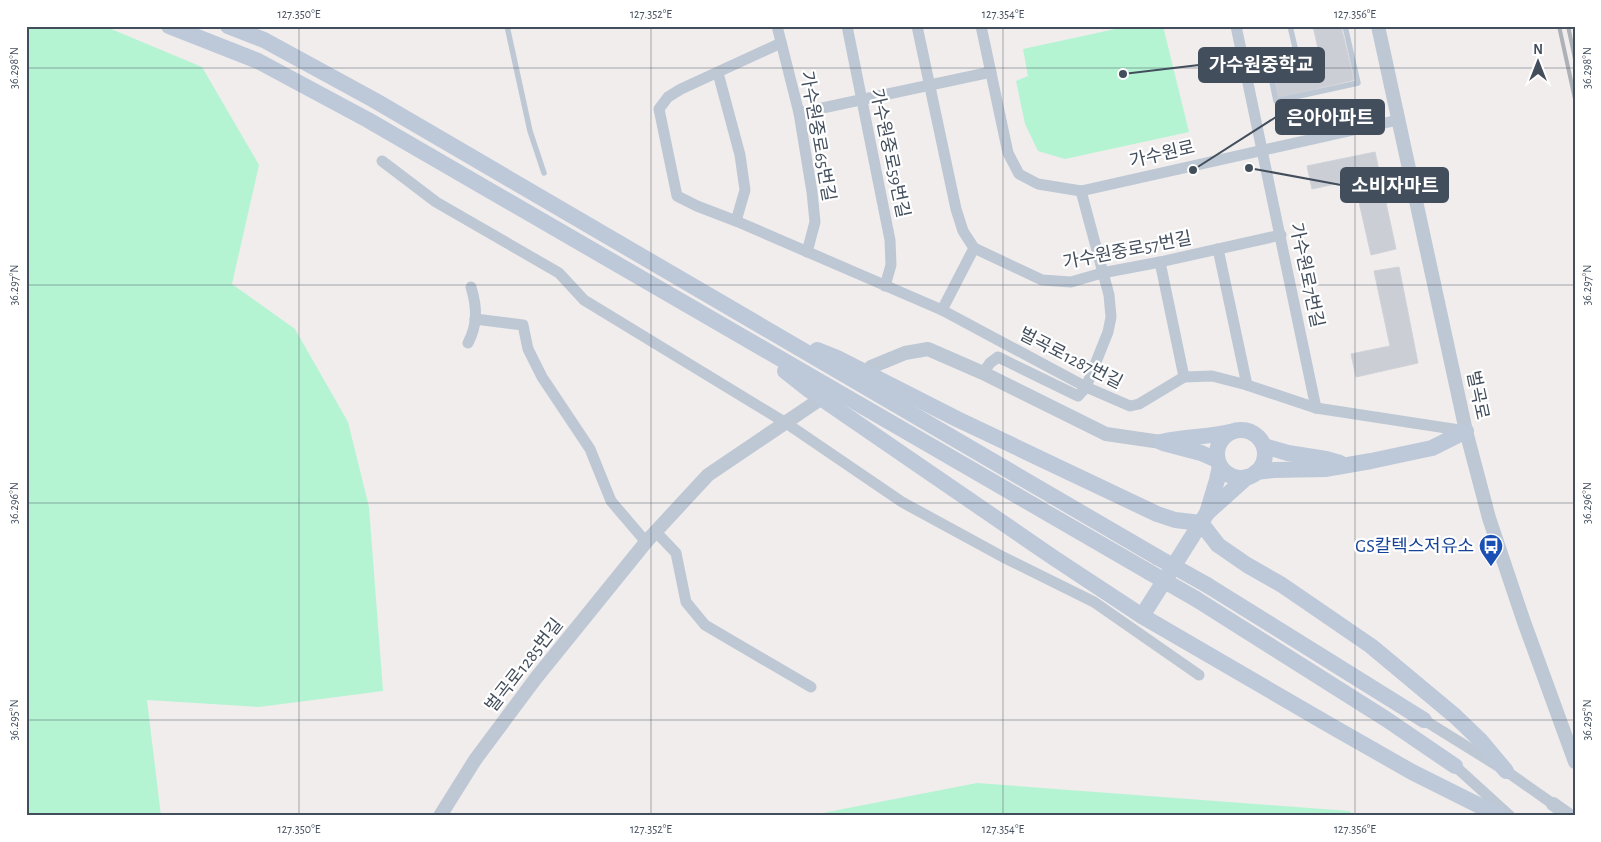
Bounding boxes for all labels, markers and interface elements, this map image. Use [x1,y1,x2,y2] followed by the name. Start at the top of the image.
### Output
[278,8,321,20] text: 127.350°E
[630,8,672,20] text: 127.352°E
[982,8,1024,20] text: 127.354°E
[1334,8,1376,20] text: 127.356°E
[1514,38,1564,88] north arrow
[1533,43,1543,57] text: N
[8,47,20,89] text: 36.298°N
[1581,47,1593,89] text: 36.298°N
[1199,48,1324,82] callout: 가수원중학교
[1209,54,1313,75] text: 가수원중학교
[797,69,838,203] street label: 가수원중로65번길
[867,87,913,220] street label: 가수원중로59번길
[1276,100,1384,134] callout: 은아아파트
[1286,108,1374,128] text: 은아아파트
[1128,138,1197,171] street label: 가수원로
[1341,168,1448,202] callout: 소비자마트
[1351,176,1439,196] text: 소비자마트
[1286,221,1327,329] street label: 가수원로7번길
[1061,229,1193,272] street label: 가수원중로57번길
[8,264,20,306] text: 36.297°N
[1581,264,1593,306] text: 36.297°N
[1016,324,1126,393] street label: 벌곡로1287번길
[1463,369,1492,421] street label: 벌곡로
[8,482,20,524] text: 36.296°N
[1581,482,1593,524] text: 36.296°N
[1478,533,1504,567] bus stop icon: GS칼텍스저유소
[1355,537,1474,556] place label: GS칼텍스저유소
[482,615,567,716] street label: 벌곡로1285번길
[8,699,20,741] text: 36.295°N
[1581,699,1593,741] text: 36.295°N
[278,823,321,835] text: 127.350°E
[630,823,672,835] text: 127.352°E
[982,823,1024,835] text: 127.354°E
[1334,823,1376,835] text: 127.356°E

